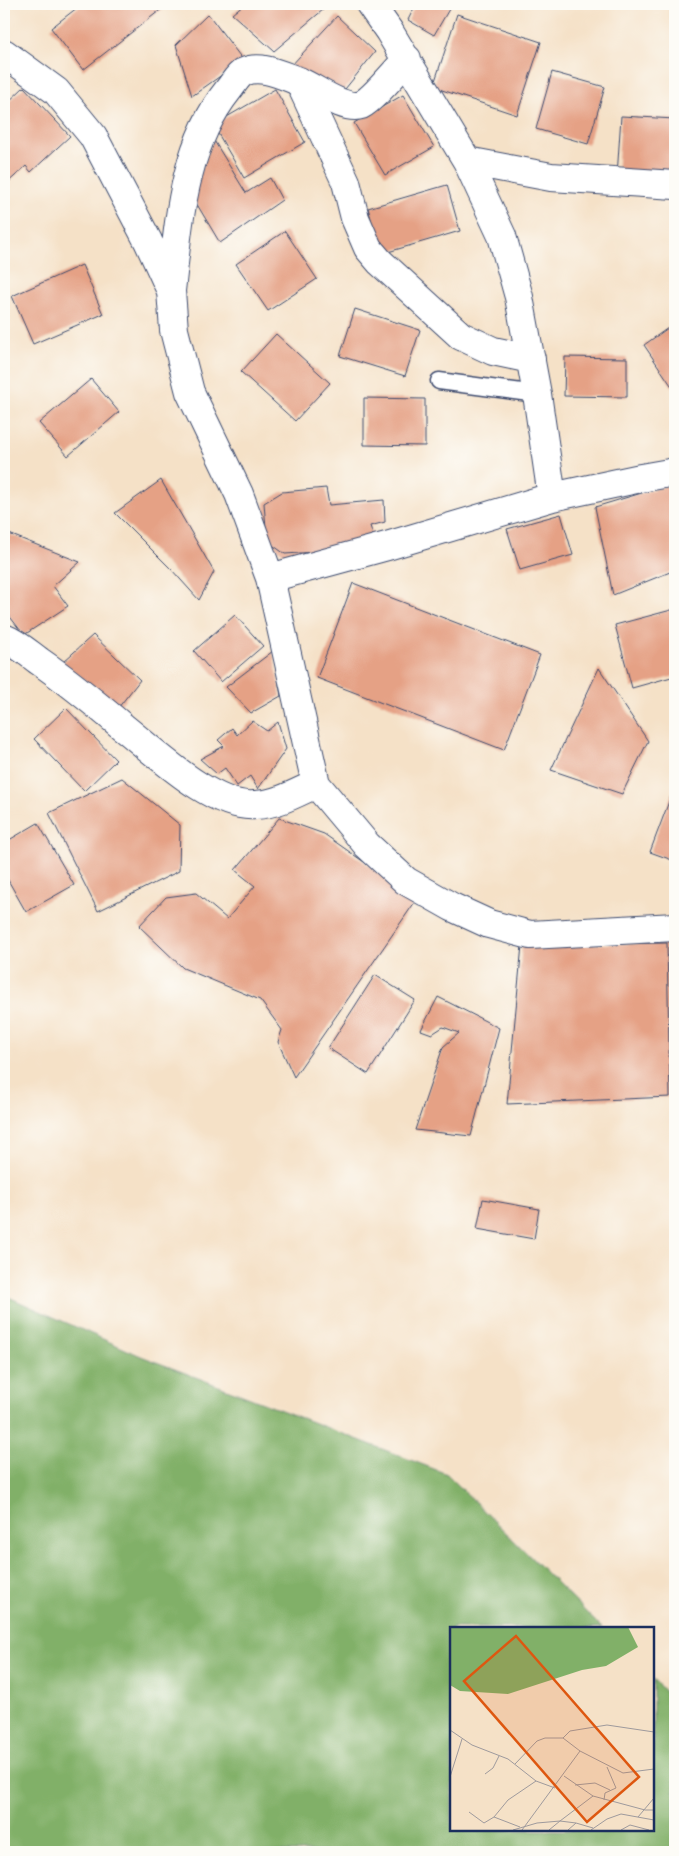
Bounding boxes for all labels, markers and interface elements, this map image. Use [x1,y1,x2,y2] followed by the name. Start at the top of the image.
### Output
[450,1627,654,1831] inset map

